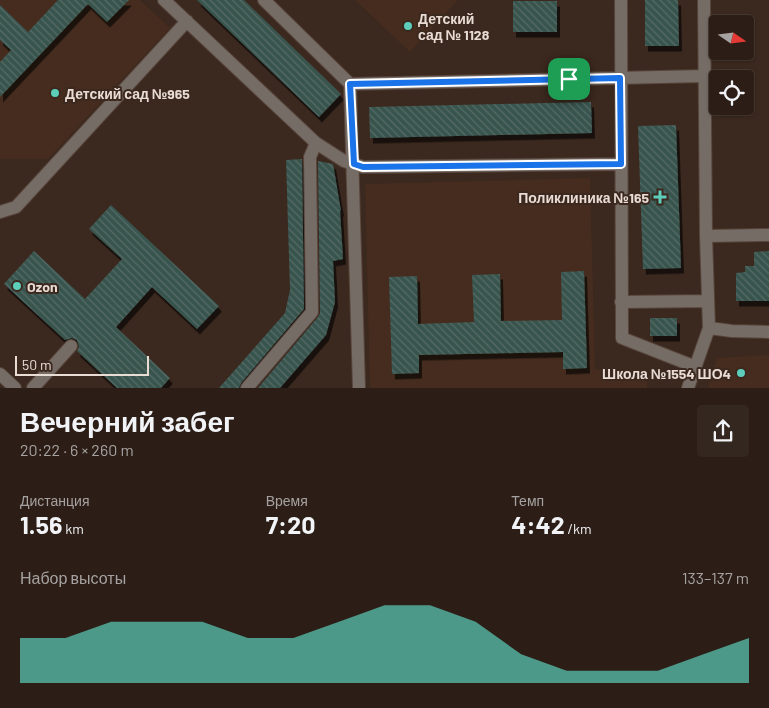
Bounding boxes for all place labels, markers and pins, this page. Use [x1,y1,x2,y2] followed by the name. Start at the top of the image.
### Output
[418,10,490,43] place label: Детский сад № 1128
[402,20,414,32] marker: Детский сад № 1128
[548,58,590,100] pin
[65,85,190,102] place label: Детский сад №965
[49,87,61,99] marker: Детский сад №965
[518,189,649,206] place label: Поликлиника №165
[653,190,667,204] marker: Поликлиника №165
[27,278,58,295] place label: Ozon
[11,280,23,292] marker: Ozon
[602,365,731,382] place label: Школа №1554 ШО4
[735,367,747,379] marker: Школа №1554 ШО4

